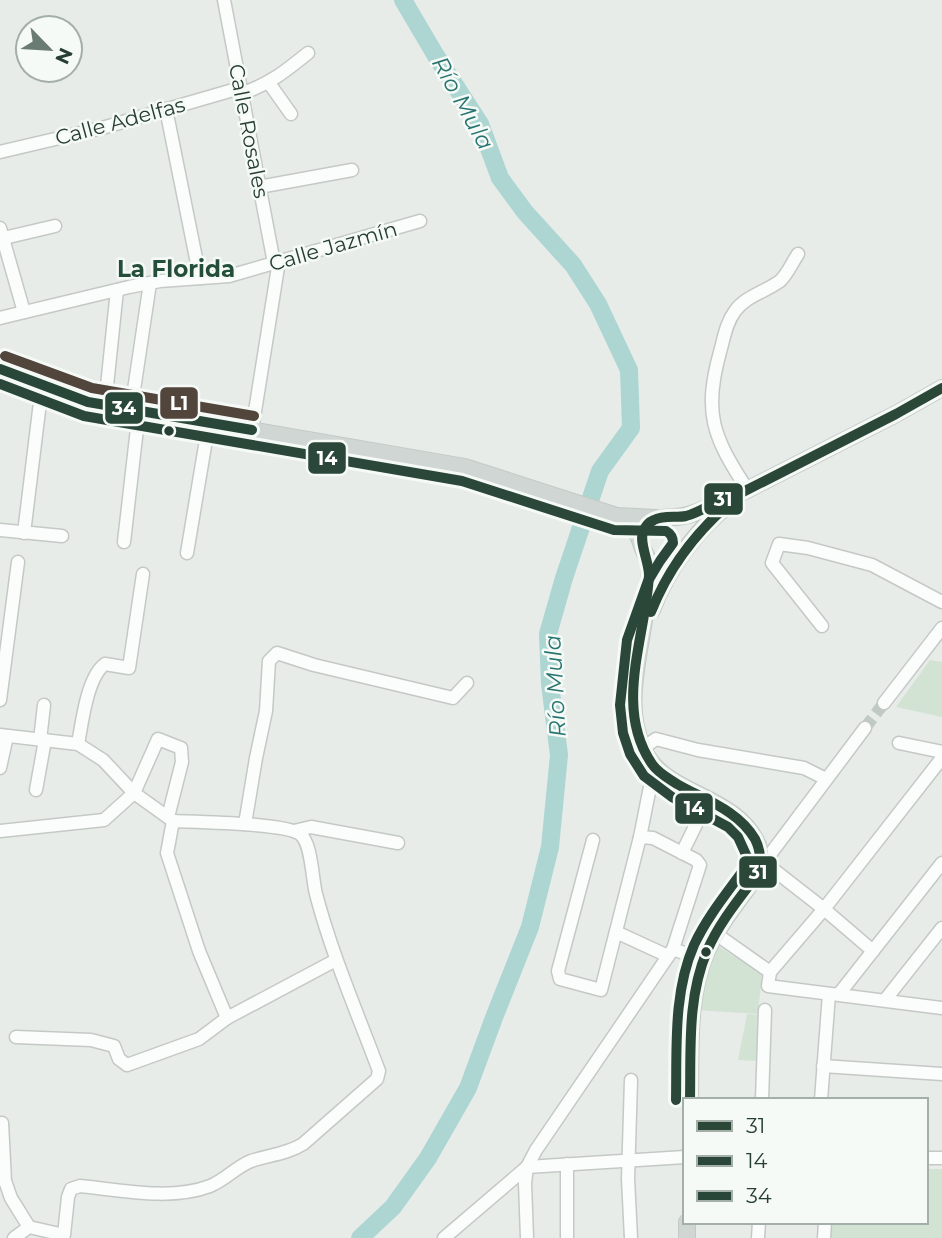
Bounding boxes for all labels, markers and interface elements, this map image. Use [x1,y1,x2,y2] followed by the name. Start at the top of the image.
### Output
[14,14,84,84] north arrow
[50,44,78,68] text: N
[426,51,500,155] water label: Río Mula
[224,62,274,200] street label: Calle Rosales
[52,92,188,150] street label: Calle Adelfas
[266,216,400,276] street label: Calle Jazmín
[117,255,235,283] district label: La Florida
[159,386,199,420] line badge: L1
[104,391,144,425] line badge: 34
[170,392,188,415] text: L1
[111,397,136,420] text: 34
[162,424,176,438] unlabelled marker
[307,441,347,475] line badge: 14
[317,447,337,470] text: 14
[703,482,744,516] line badge: 31
[713,488,732,511] text: 31
[538,634,572,738] water label: Río Mula
[674,792,714,825] line badge: 14
[684,797,704,820] text: 14
[738,855,778,889] line badge: 31
[748,861,767,884] text: 31
[699,945,713,959] unlabelled marker
[683,1098,928,1224] legend
[746,1113,765,1138] text: 31
[746,1148,768,1173] text: 14
[746,1183,772,1208] text: 34

